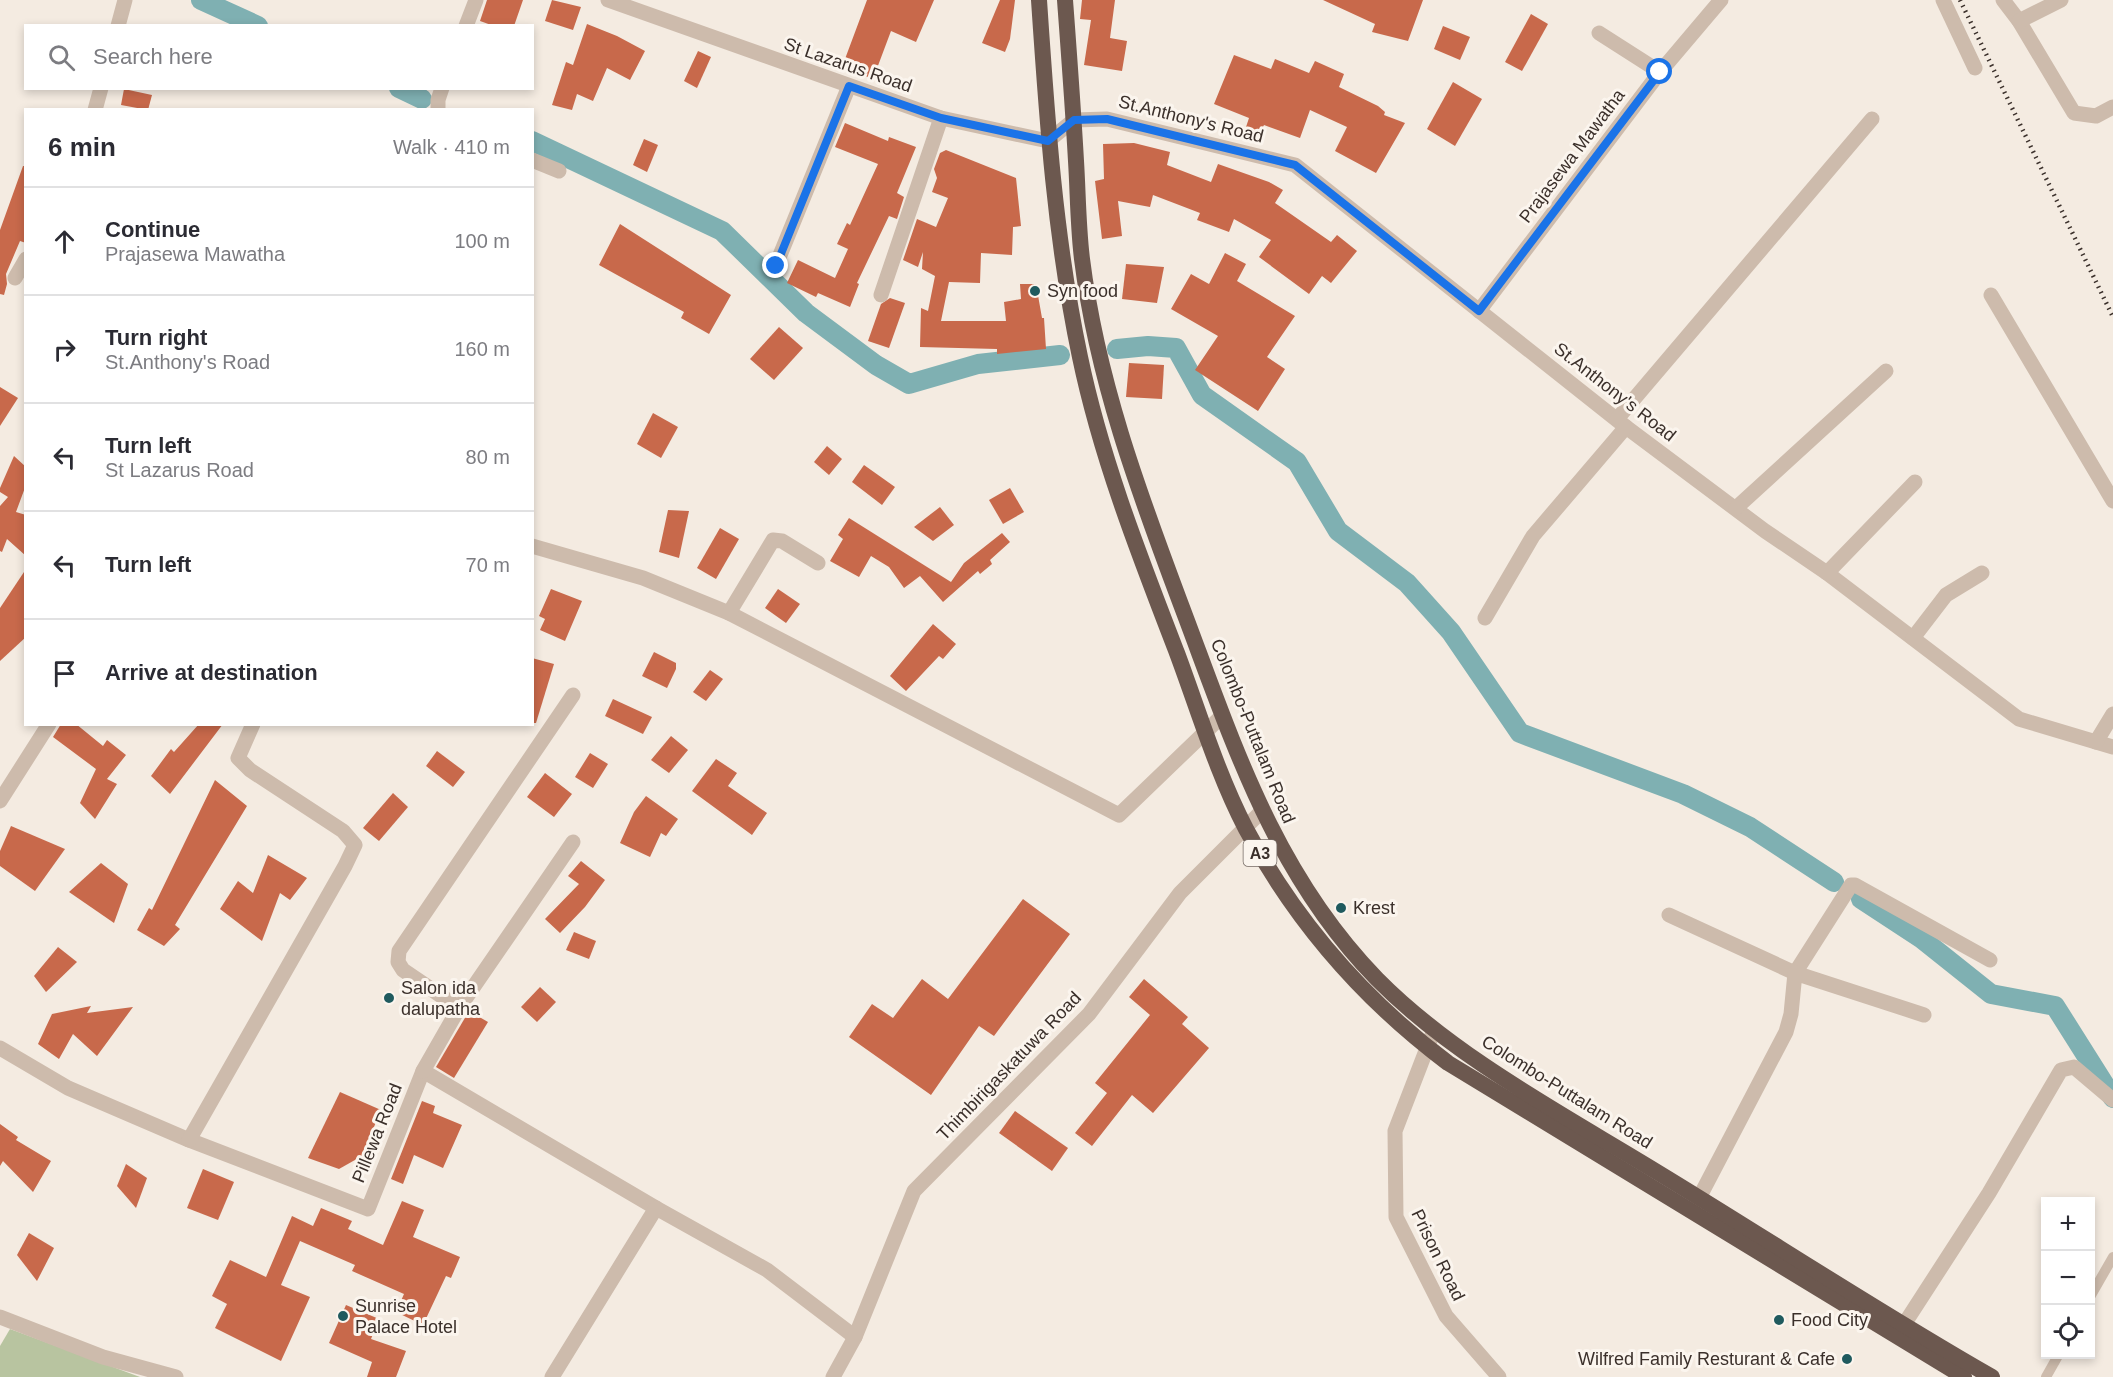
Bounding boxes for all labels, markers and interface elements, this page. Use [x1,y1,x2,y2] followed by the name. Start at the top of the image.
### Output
[24,24,534,90] search box
[781,34,915,96] street label: St Lazarus Road
[45,41,78,74] icon: search
[93,44,213,69] text: Search here
[1646,58,1672,84] route start
[1515,84,1629,227] street label: Prajasewa Mawatha
[1117,91,1265,147] street label: St.Anthony's Road
[48,132,116,162] text: 6 min
[393,136,510,158] text: Walk · 410 m
[105,217,200,242] text: Continue
[48,225,81,258] icon: ahead
[454,230,510,252] text: 100 m
[105,243,285,265] text: Prajasewa Mawatha
[762,252,788,278] route end
[1047,281,1118,301] place label: Syn food
[1028,284,1042,298] marker: Syn food
[105,325,207,350] text: Turn right
[48,333,81,366] icon: right
[454,338,510,360] text: 160 m
[1550,338,1680,446] street label: St.Anthony's Road
[105,351,270,373] text: St.Anthony's Road
[105,433,191,458] text: Turn left
[48,441,81,474] icon: left
[466,446,510,468] text: 80 m
[105,459,254,481] text: St Lazarus Road
[48,549,81,582] icon: left
[105,552,191,577] text: Turn left
[466,554,510,576] text: 70 m
[1207,636,1299,826] street label: Colombo-Puttalam Road
[48,657,81,690] icon: arrive
[105,660,318,685] text: Arrive at destination
[1244,840,1276,866] road number: A3
[1353,898,1395,918] place label: Krest
[1334,901,1348,915] marker: Krest
[401,978,481,1019] place label: Salon ida dalupatha
[933,988,1085,1144] street label: Thimbirigaskatuwa Road
[382,991,396,1005] marker: Salon ida dalupatha
[1478,1031,1656,1153] street label: Colombo-Puttalam Road
[348,1081,406,1185] street label: Pillewa Road
[2041,1197,2095,1359] map controls
[2041,1197,2095,1251] button: +
[1407,1206,1469,1304] street label: Prison Road
[2041,1251,2095,1305] button: −
[355,1296,457,1337] place label: Sunrise Palace Hotel
[2041,1305,2095,1359] button: locate
[336,1309,350,1323] marker: Sunrise Palace Hotel
[1791,1310,1868,1330] place label: Food City
[1772,1313,1786,1327] marker: Food City
[1578,1349,1835,1369] place label: Wilfred Family Resturant & Cafe
[1840,1352,1854,1366] marker: Wilfred Family Resturant & Cafe

